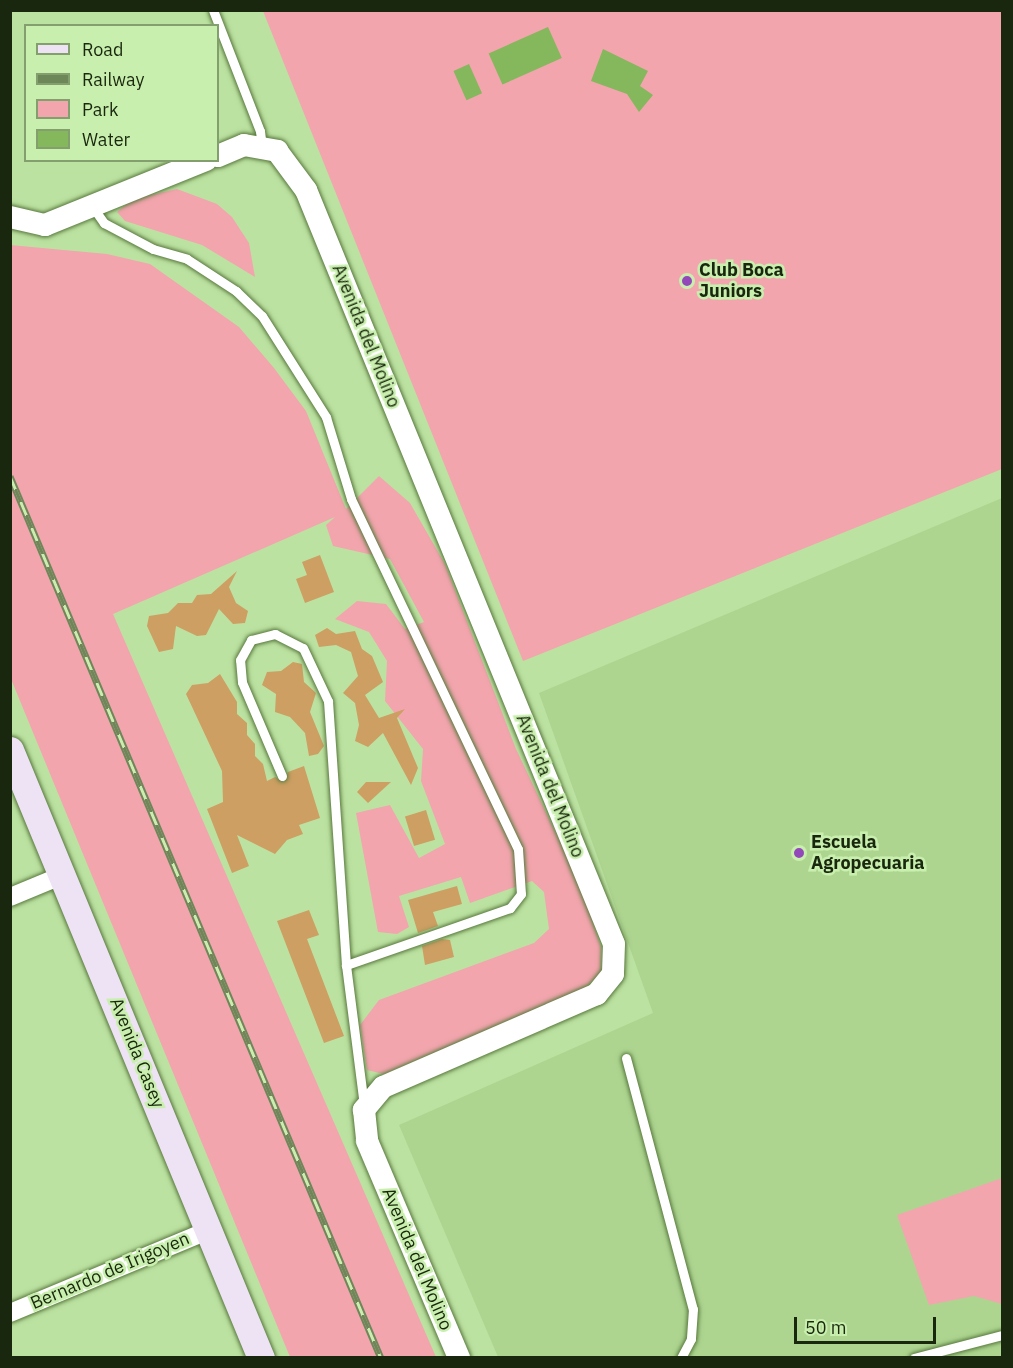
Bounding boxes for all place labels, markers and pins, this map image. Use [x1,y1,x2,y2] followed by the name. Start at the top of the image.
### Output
[699,260,784,302] place label: Club Boca Juniors
[680,274,694,288] marker: Club Boca Juniors
[811,832,925,874] place label: Escuela Agropecuaria
[792,846,806,860] marker: Escuela Agropecuaria

